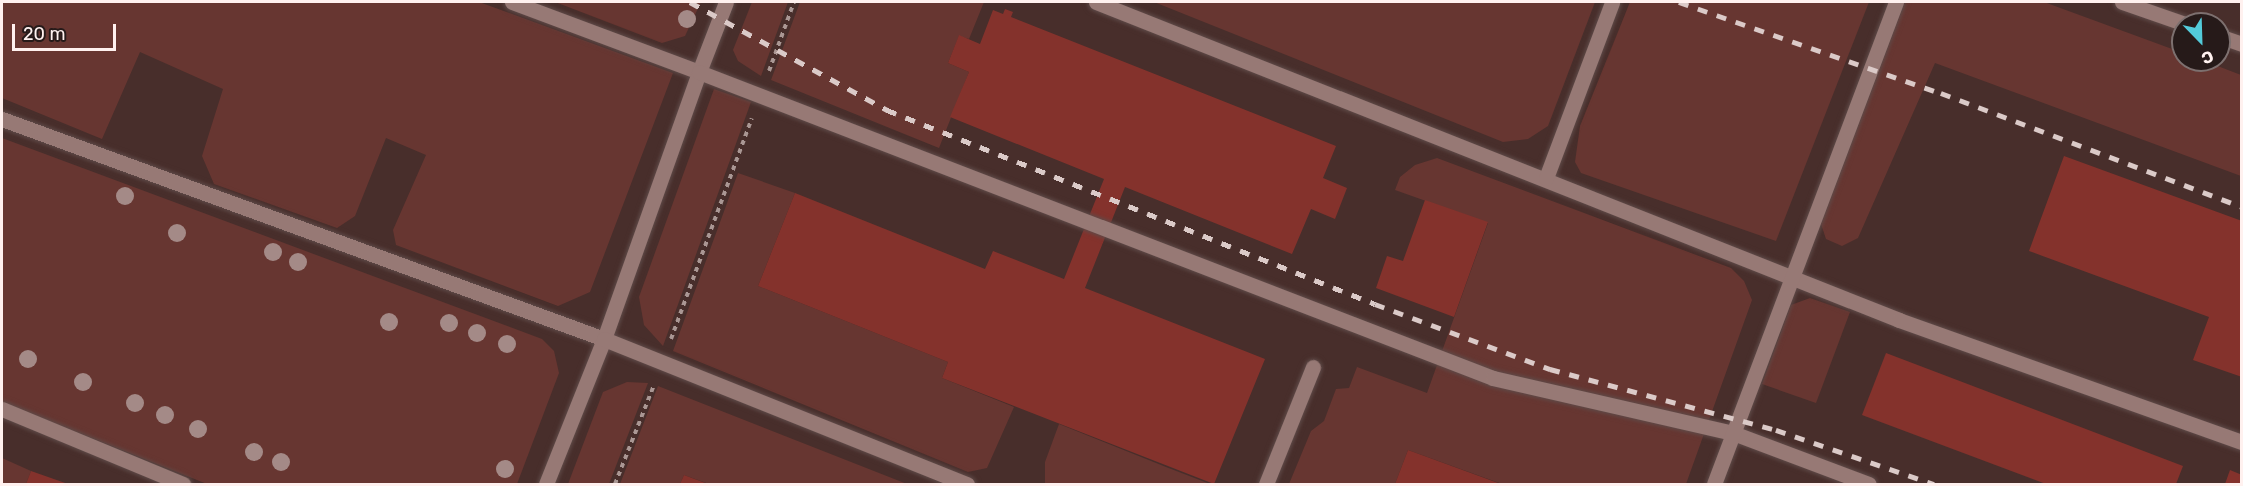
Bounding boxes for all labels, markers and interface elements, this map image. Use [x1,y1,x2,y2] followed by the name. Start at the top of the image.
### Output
[15,12,118,50] scale bar
[2171,12,2231,72] north arrow
[23,23,65,45] text: 20 m
[2199,46,2216,68] text: С

